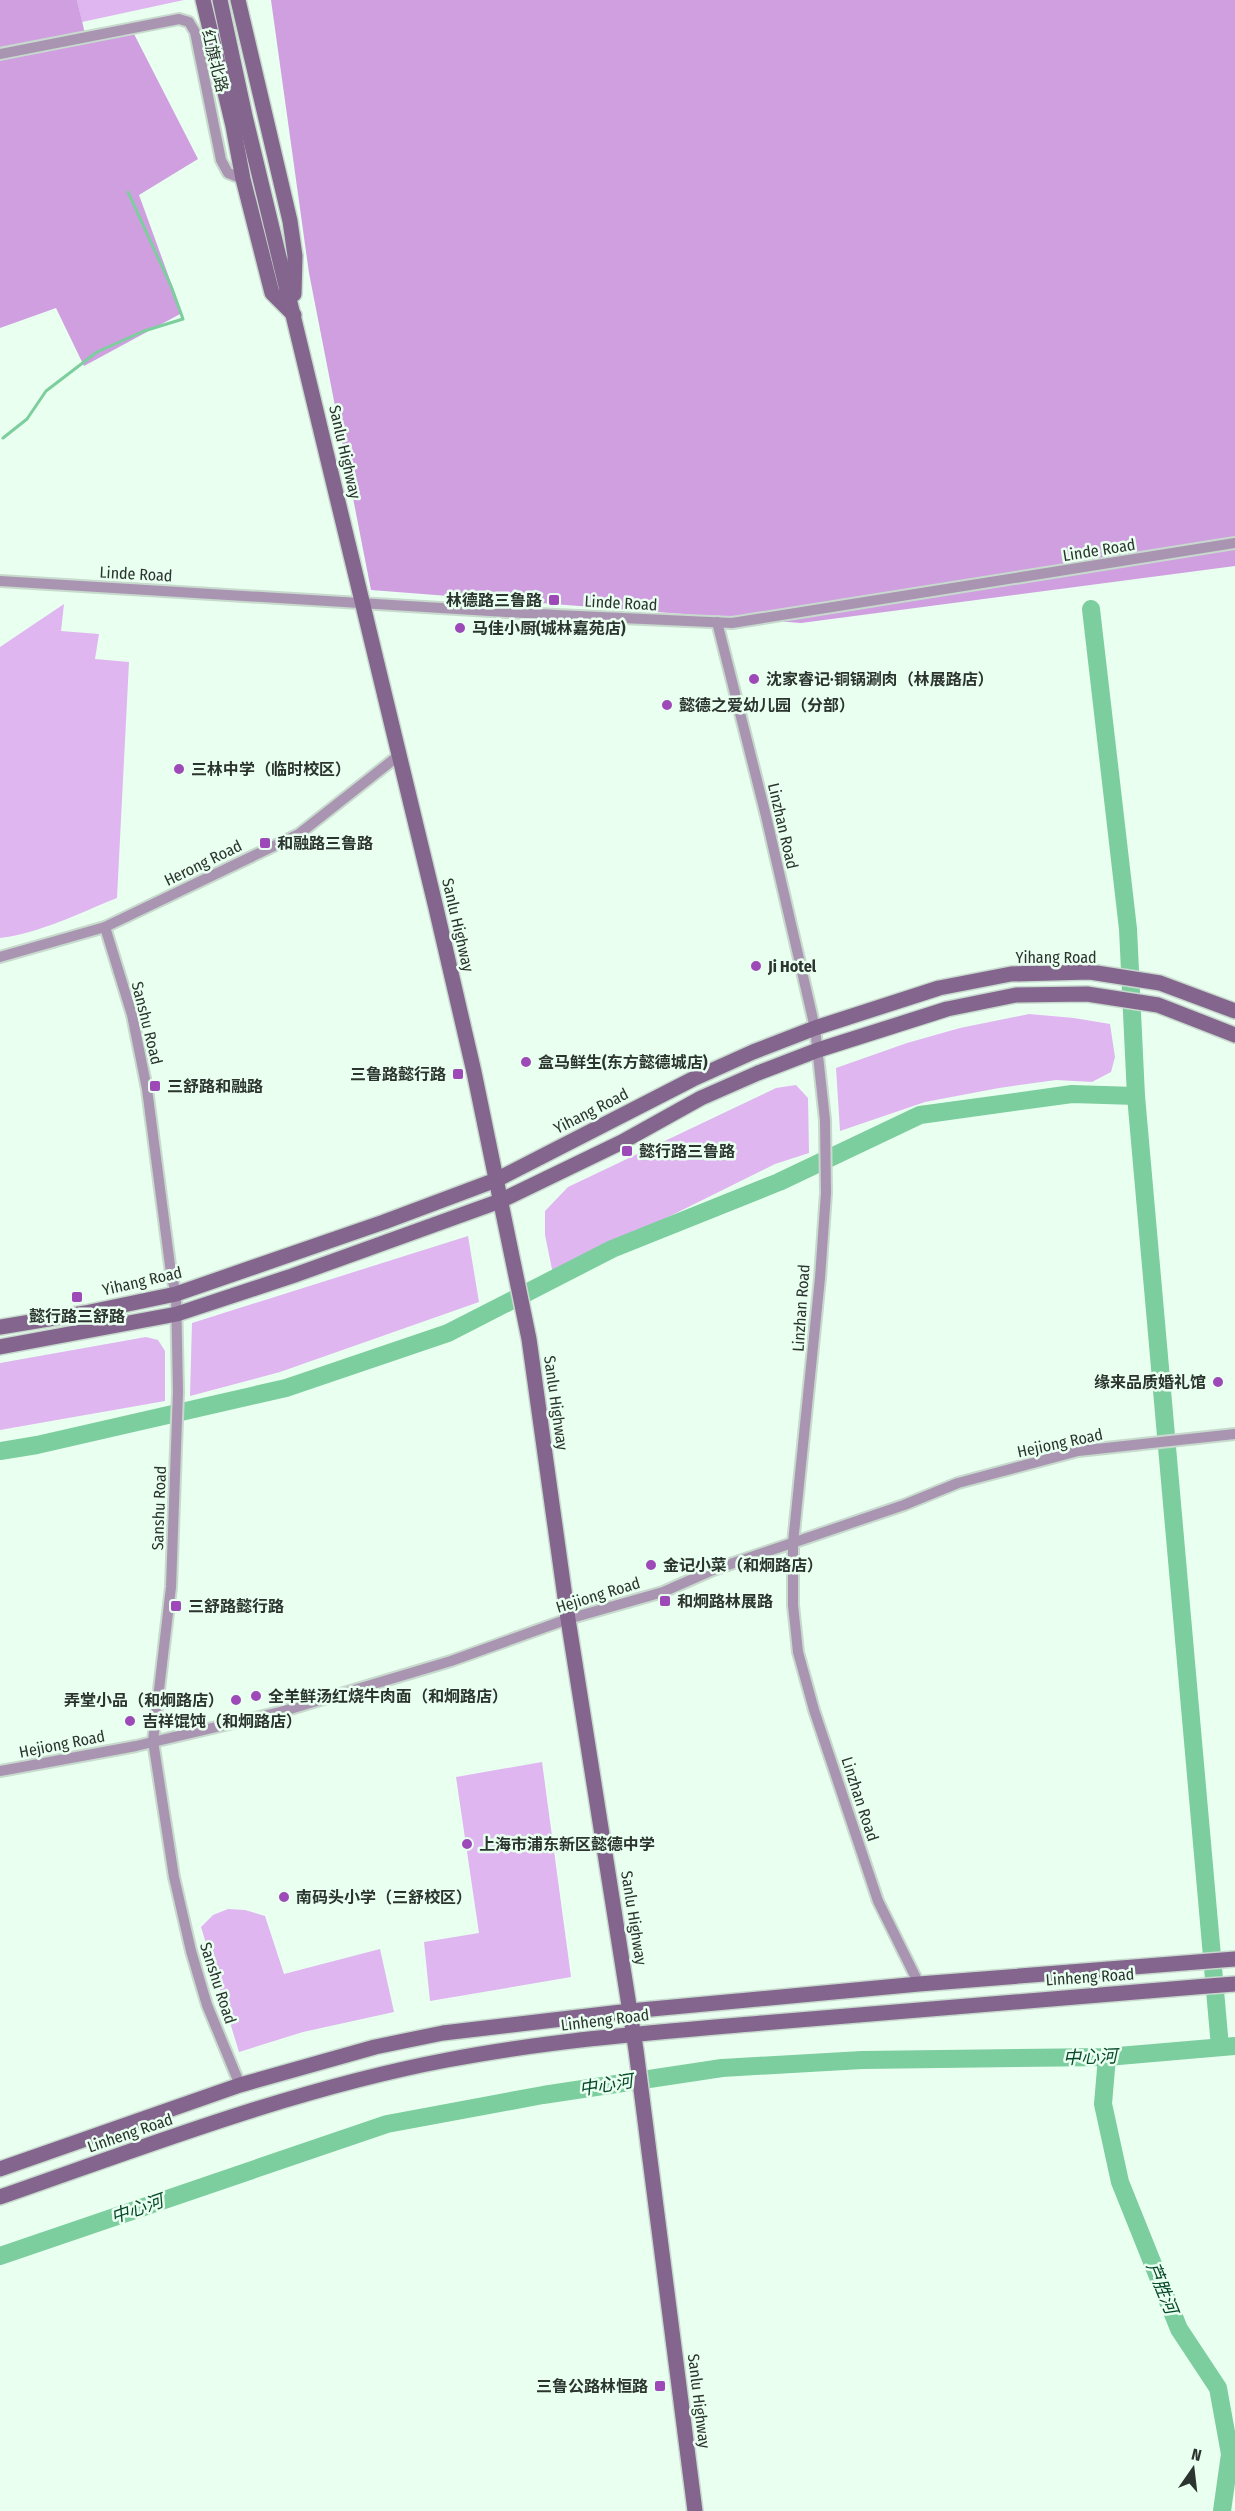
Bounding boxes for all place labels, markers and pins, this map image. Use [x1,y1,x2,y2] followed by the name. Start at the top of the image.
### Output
[446,591,542,610] place label: 林德路三鲁路
[547,593,561,607] marker: 林德路三鲁路
[472,619,626,638] place label: 马佳小厨(城林嘉苑店)
[453,621,467,635] marker: 马佳小厨(城林嘉苑店)
[766,670,994,689] place label: 沈家睿记·铜锅涮肉（林展路店）
[747,672,761,686] marker: 沈家睿记·铜锅涮肉（林展路店）
[679,696,855,715] place label: 懿德之爱幼儿园（分部）
[660,698,674,712] marker: 懿德之爱幼儿园（分部）
[191,760,351,779] place label: 三林中学（临时校区）
[172,762,186,776] marker: 三林中学（临时校区）
[277,834,373,853] place label: 和融路三鲁路
[258,836,272,850] marker: 和融路三鲁路
[767,957,817,976] place label: Ji Hotel
[749,959,763,973] marker: Ji Hotel
[538,1053,708,1072] place label: 盒马鲜生(东方懿德城店)
[519,1055,533,1069] marker: 盒马鲜生(东方懿德城店)
[350,1065,446,1084] place label: 三鲁路懿行路
[451,1067,465,1081] marker: 三鲁路懿行路
[167,1077,263,1096] place label: 三舒路和融路
[148,1079,162,1093] marker: 三舒路和融路
[639,1142,735,1161] place label: 懿行路三鲁路
[620,1144,634,1158] marker: 懿行路三鲁路
[70,1290,84,1304] marker: 懿行路三舒路
[29,1307,125,1326] place label: 懿行路三舒路
[1094,1373,1206,1392] place label: 缘来品质婚礼馆
[1211,1375,1225,1389] marker: 缘来品质婚礼馆
[663,1556,823,1575] place label: 金记小菜（和炯路店）
[644,1558,658,1572] marker: 金记小菜（和炯路店）
[677,1592,773,1611] place label: 和炯路林展路
[658,1594,672,1608] marker: 和炯路林展路
[188,1597,284,1616] place label: 三舒路懿行路
[169,1599,183,1613] marker: 三舒路懿行路
[268,1687,508,1706] place label: 全羊鲜汤红烧牛肉面（和炯路店）
[249,1689,263,1703] marker: 全羊鲜汤红烧牛肉面（和炯路店）
[64,1691,224,1710] place label: 弄堂小品（和炯路店）
[229,1693,243,1707] marker: 弄堂小品（和炯路店）
[142,1712,302,1731] place label: 吉祥馄饨（和炯路店）
[123,1714,137,1728] marker: 吉祥馄饨（和炯路店）
[479,1835,655,1854] place label: 上海市浦东新区懿德中学
[460,1837,474,1851] marker: 上海市浦东新区懿德中学
[296,1888,472,1907] place label: 南码头小学（三舒校区）
[277,1890,291,1904] marker: 南码头小学（三舒校区）
[536,2377,648,2396] place label: 三鲁公路林恒路
[653,2379,667,2393] marker: 三鲁公路林恒路

